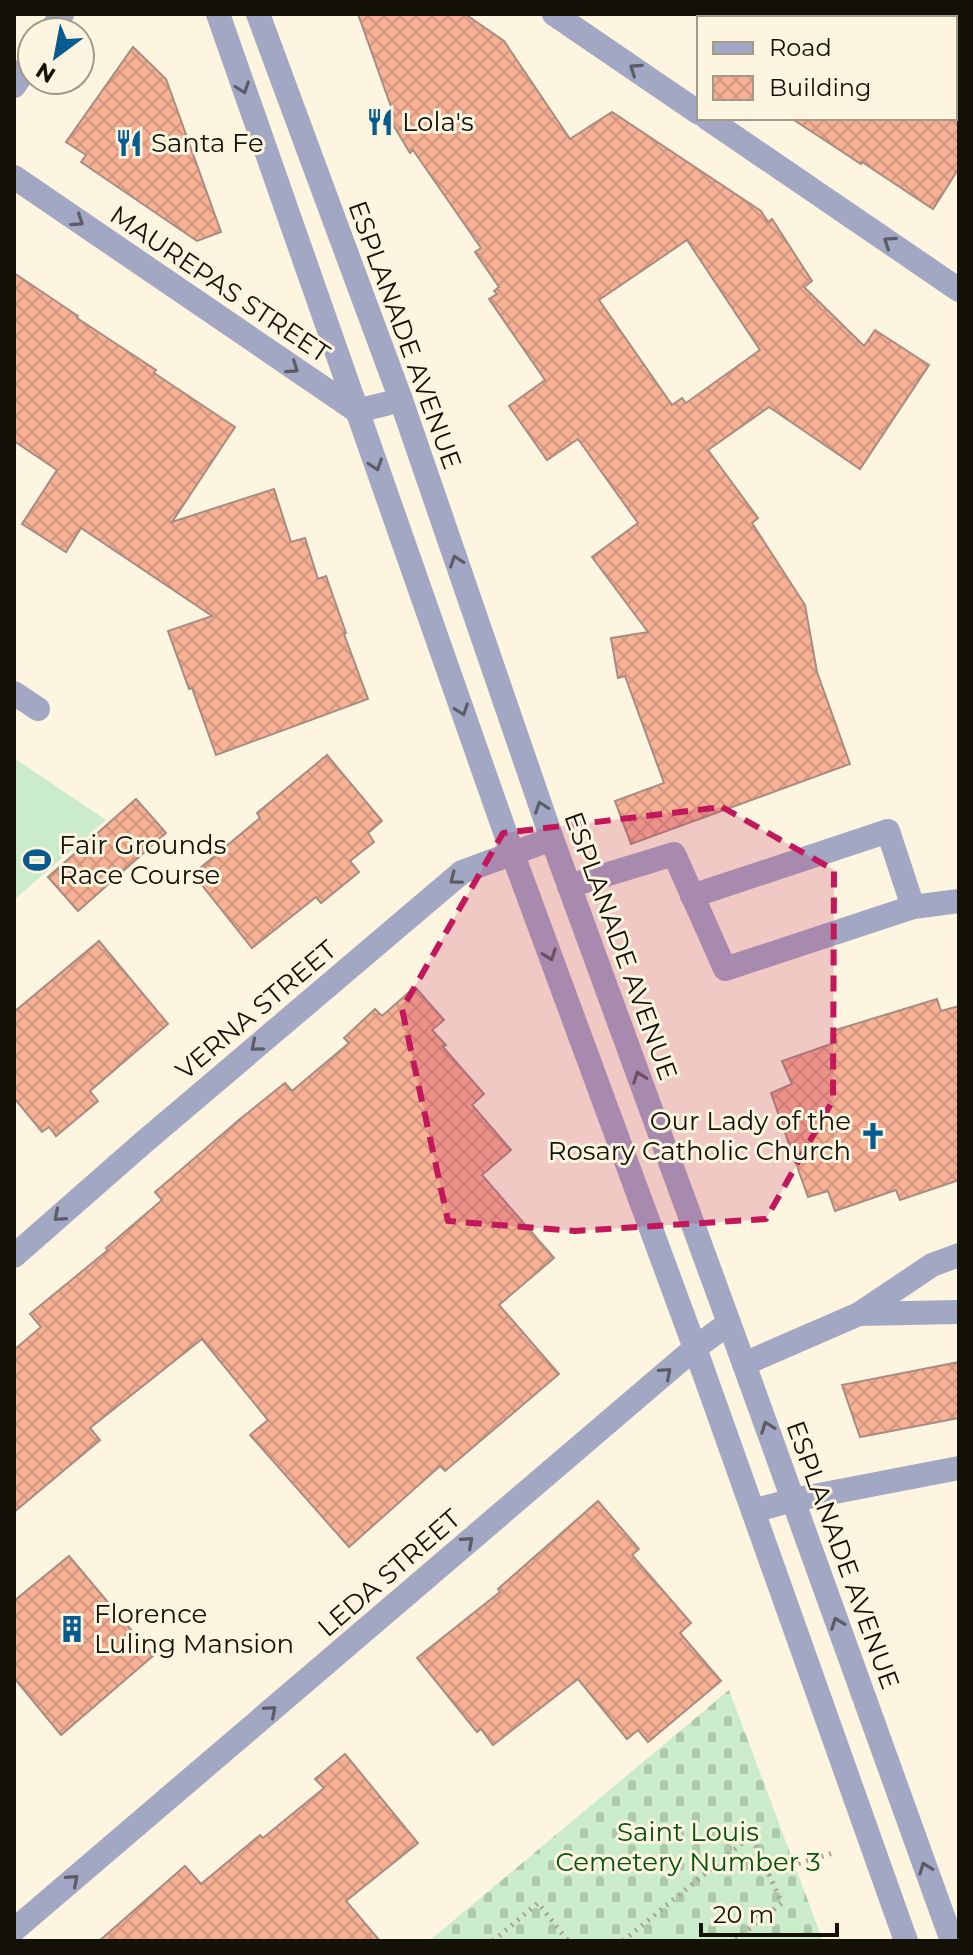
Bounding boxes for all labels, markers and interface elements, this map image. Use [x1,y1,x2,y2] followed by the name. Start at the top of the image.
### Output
[16,16,96,96] north arrow
[697,16,957,120] legend
[769,33,832,62] text: Road
[31,56,60,89] text: N
[629,64,643,79] one-way arrow
[769,73,872,102] text: Building
[234,80,250,94] one-way arrow
[402,106,474,138] place label: Lola's
[365,107,395,137] restaurant icon: Lola's
[151,127,264,159] place label: Santa Fe
[114,128,144,158] restaurant icon: Santa Fe
[342,196,468,474] street label: ESPLANADE AVENUE
[104,199,336,369] street label: MAUREPAS STREET
[70,211,84,226] one-way arrow
[883,237,897,252] one-way arrow
[285,358,299,373] one-way arrow
[366,457,382,471] one-way arrow
[450,555,466,569] one-way arrow
[452,703,469,717] one-way arrow
[535,800,551,814] one-way arrow
[558,807,684,1085] street label: ESPLANADE AVENUE
[59,829,226,891] place label: Fair Grounds Race Course
[22,845,52,875] sports icon: Fair Grounds Race Course
[449,869,464,883] one-way arrow
[169,934,343,1086] street label: VERNA STREET
[540,947,557,961] one-way arrow
[251,1037,266,1051] one-way arrow
[632,1071,649,1085] one-way arrow
[548,1105,851,1167] place label: Our Lady of the Rosary Catholic Church
[858,1121,888,1151] church icon: Our Lady of the Rosary Catholic Church
[54,1206,69,1221] one-way arrow
[657,1368,671,1383] one-way arrow
[780,1416,906,1694] street label: ESPLANADE AVENUE
[760,1421,776,1435] one-way arrow
[311,1502,467,1644] street label: LEDA STREET
[459,1537,474,1552] one-way arrow
[94,1598,294,1660] place label: Florence Luling Mansion
[57,1614,87,1644] building icon: Florence Luling Mansion
[830,1617,847,1631] one-way arrow
[261,1706,276,1721] one-way arrow
[555,1816,821,1878] park label: Saint Louis Cemetery Number 3
[918,1861,935,1875] one-way arrow
[64,1875,79,1890] one-way arrow
[701,1887,837,1937] scale bar
[713,1900,774,1929] text: 20 m

